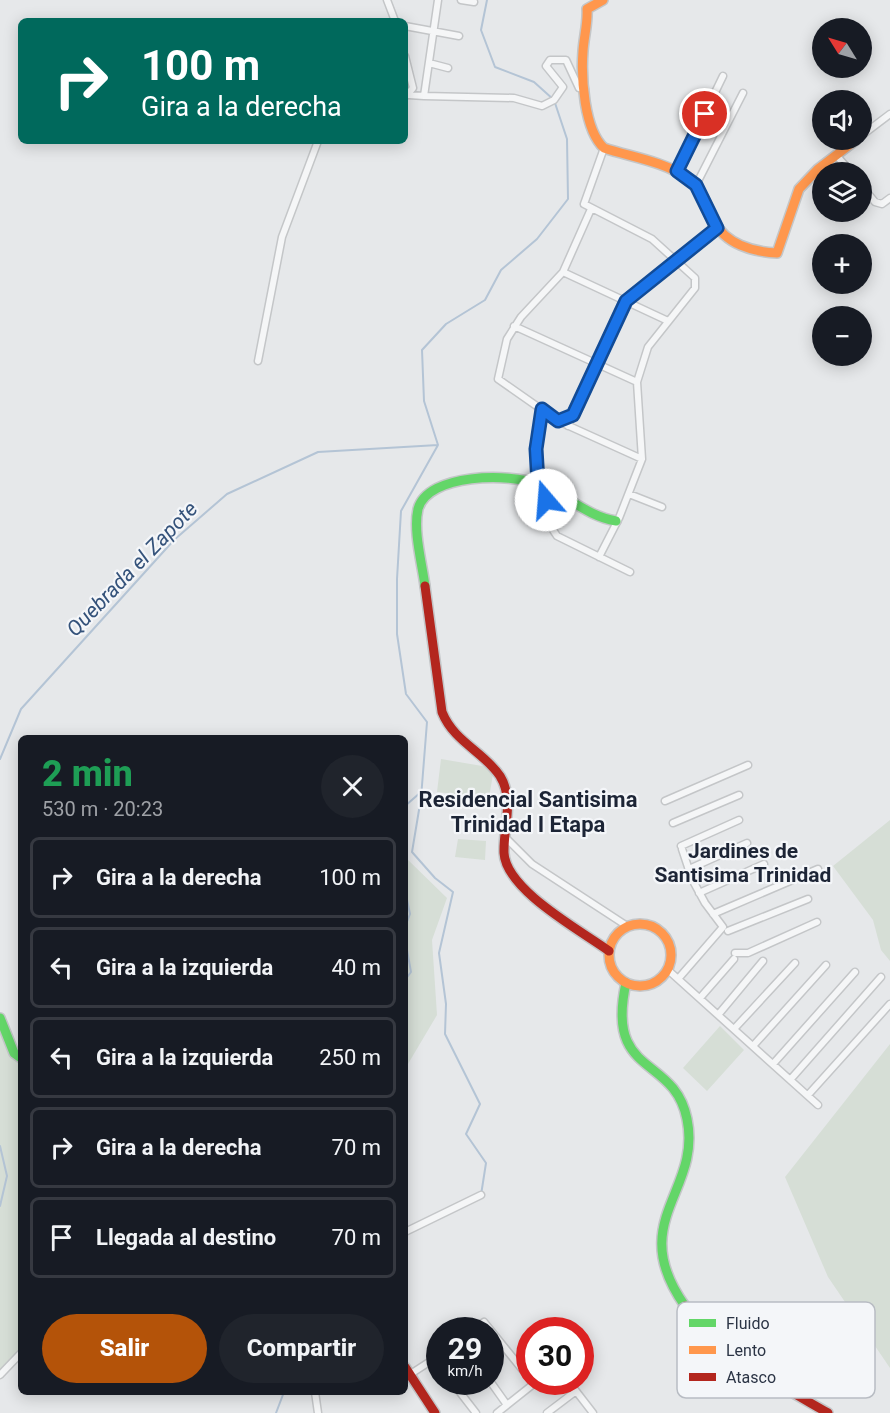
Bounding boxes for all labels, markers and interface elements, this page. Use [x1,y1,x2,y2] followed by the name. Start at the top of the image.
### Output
[812,18,872,78] north arrow
[812,18,872,366] map controls
[141,41,260,90] text: 100 m
[42,42,120,120] icon: right
[679,88,730,139] pin
[812,90,872,150] button: sound
[141,91,342,123] text: Gira a la derecha
[688,97,721,130] icon: arrive
[812,162,872,222] button: layers
[812,234,872,294] button: +
[812,306,872,366] button: −
[514,468,578,532] position arrow
[62,497,202,641] water label: Quebrada el Zapote
[42,753,133,795] text: 2 min
[321,755,384,818] button: close
[419,787,638,837] district label: Residencial Santisima Trinidad I Etapa
[42,797,163,821] text: 530 m · 20:23
[655,839,831,887] district label: Jardines de Santisima Trinidad
[45,861,78,894] icon: right
[96,865,262,890] text: Gira a la derecha
[319,865,381,890] text: 100 m
[45,951,78,984] icon: left
[96,955,273,980] text: Gira a la izquierda
[332,955,381,980] text: 40 m
[45,1041,78,1074] icon: left
[96,1045,273,1070] text: Gira a la izquierda
[319,1045,381,1070] text: 250 m
[45,1131,78,1164] icon: right
[96,1135,262,1160] text: Gira a la derecha
[332,1135,381,1160] text: 70 m
[45,1221,78,1254] icon: arrive
[96,1225,276,1250] text: Llegada al destino
[332,1225,381,1250] text: 70 m
[677,1302,875,1398] legend
[42,1314,207,1383] button: Salir
[219,1314,384,1383] button: Compartir
[726,1314,770,1333] text: Fluido
[516,1317,594,1395] speed limit sign: 30
[448,1331,482,1366] text: 29
[726,1341,766,1360] text: Lento
[447,1362,483,1380] text: km/h
[726,1368,776,1387] text: Atasco

